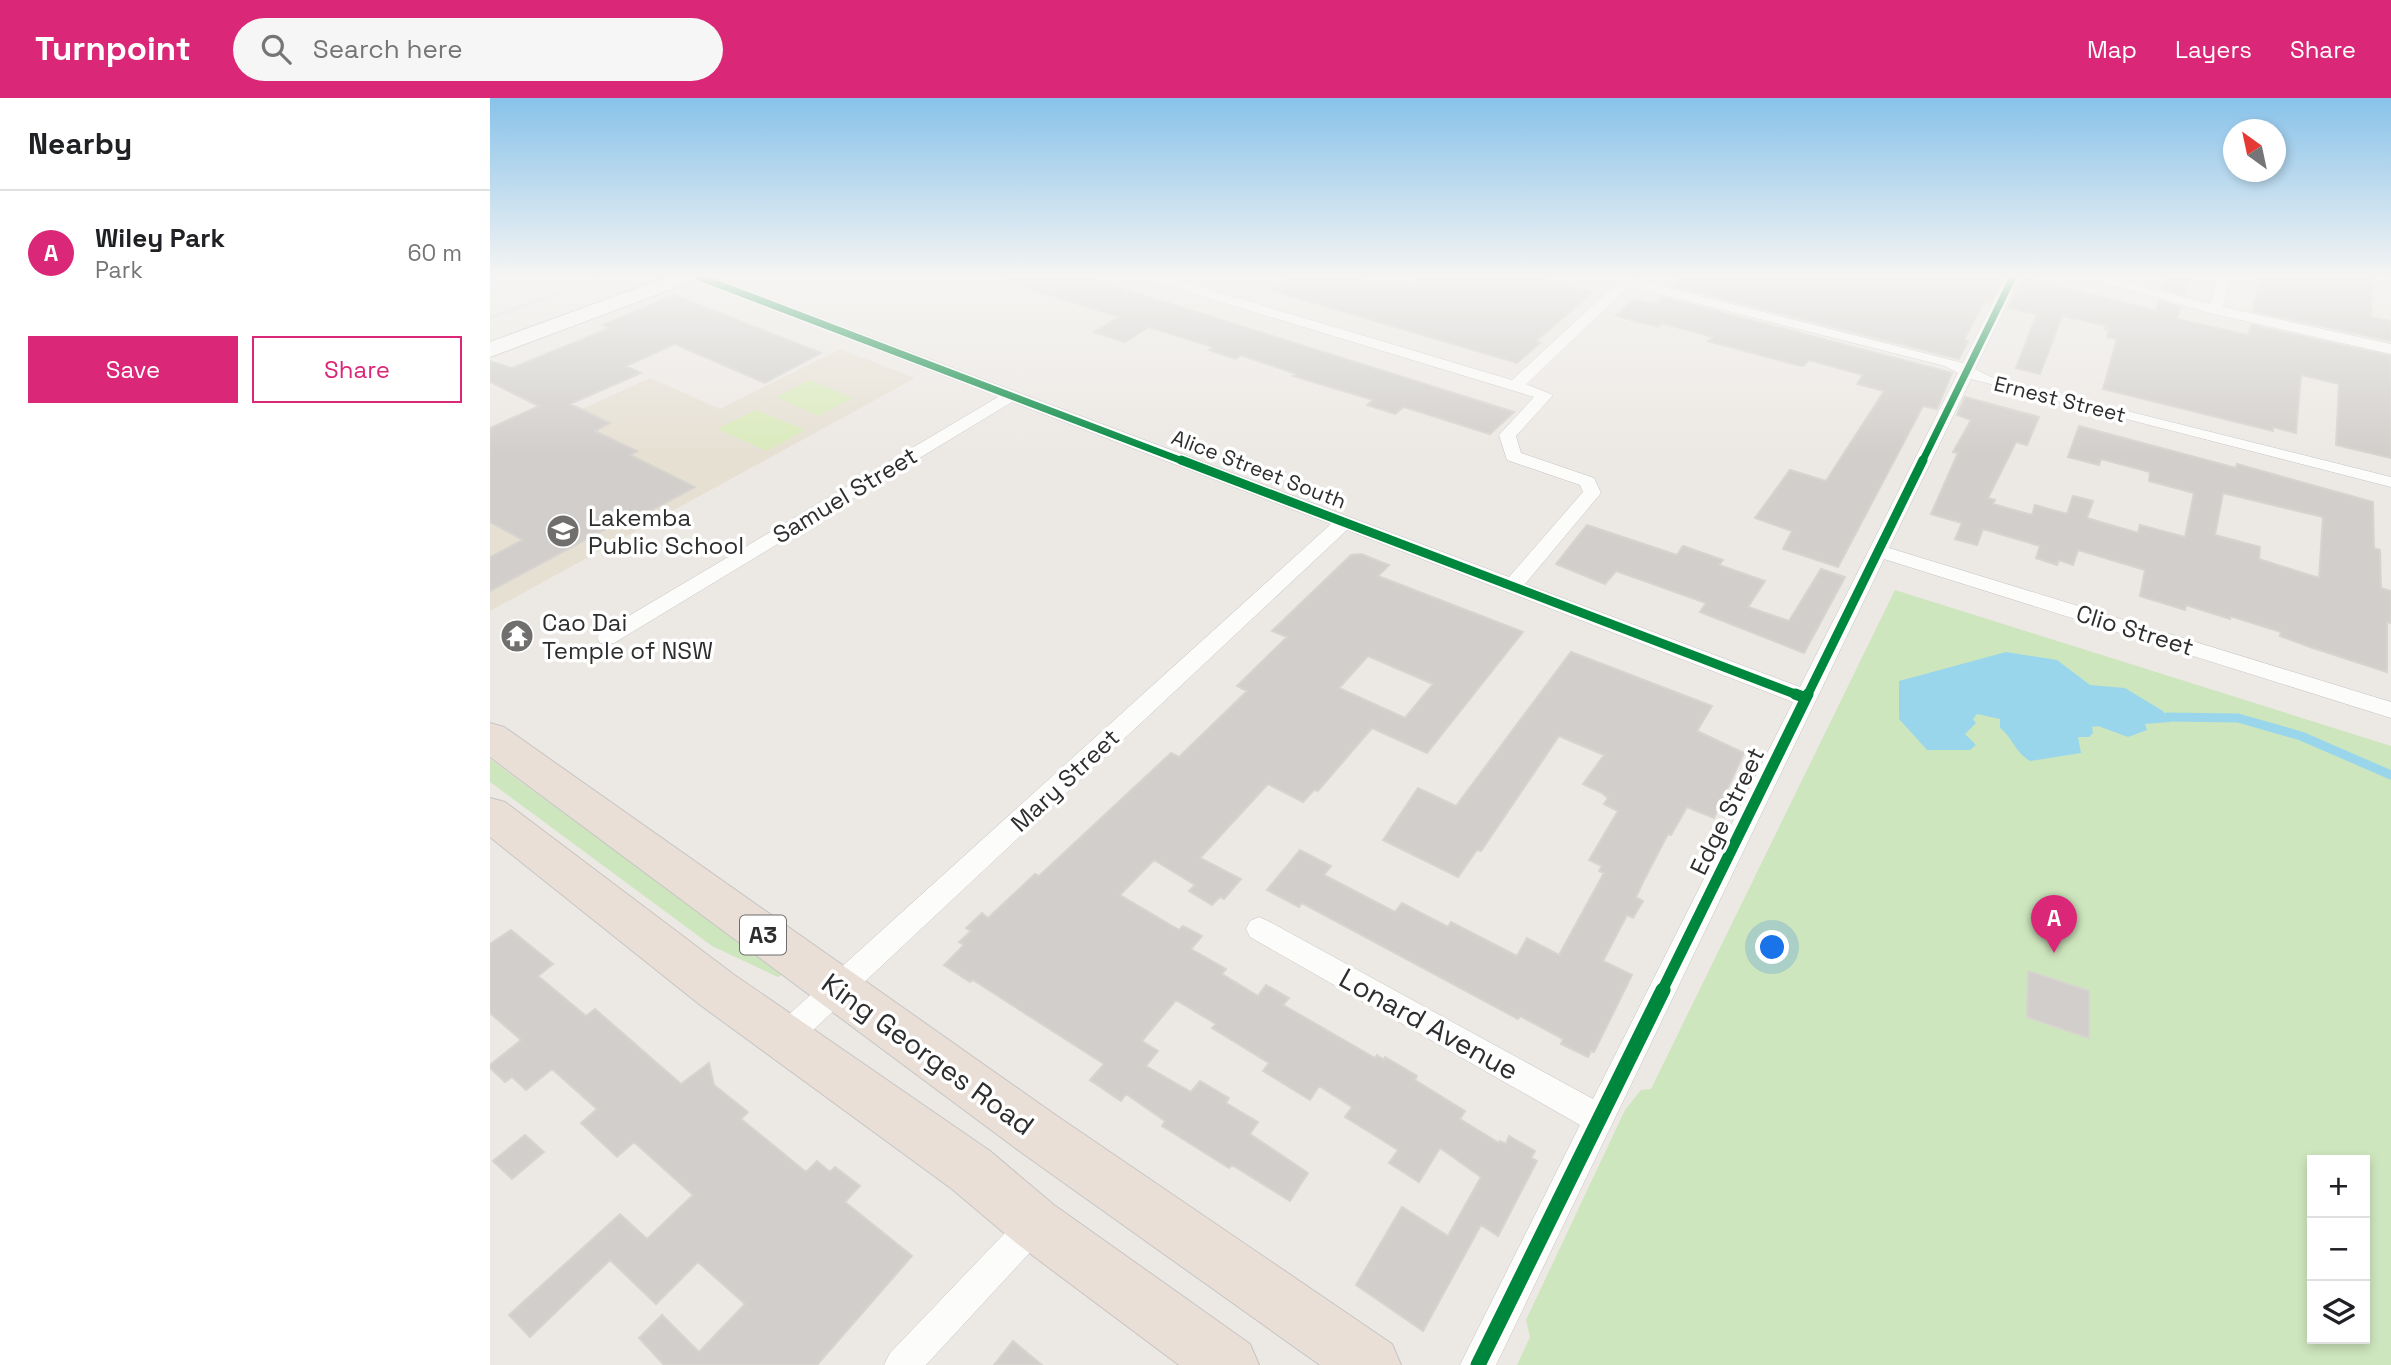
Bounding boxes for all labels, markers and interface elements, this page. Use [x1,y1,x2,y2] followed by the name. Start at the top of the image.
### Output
[233,18,723,81] search box
[35,28,191,70] text: Turnpoint
[257,30,295,68] icon: search
[313,32,463,66] text: Search here
[2087,34,2137,65] text: Map
[2175,34,2252,65] text: Layers
[2290,34,2356,65] text: Share
[2223,119,2286,182] north arrow
[28,124,132,163] text: Nearby
[95,221,225,255] text: Wiley Park
[44,238,58,268] text: A
[407,238,462,268] text: 60 m
[95,255,143,285] text: Park
[28,336,238,403] button: Save
[252,336,462,403] button: Share
[1991,370,2129,428] street label: Ernest Street
[1168,423,1350,515] street label: Alice Street South
[767,440,923,550] street label: Samuel Street
[588,502,744,561] place label: Lakemba Public School
[544,512,582,550] school or university icon: Lakemba Public School
[2072,597,2198,663] street label: Clio Street
[542,607,713,666] place label: Cao Dai Temple of NSW
[498,617,536,655] temple icon: Cao Dai Temple of NSW
[1004,722,1126,838] street label: Mary Street
[1683,742,1771,880] street label: Edge Street
[2031,895,2077,953] pin: A
[740,916,786,954] road number: A3
[1755,930,1789,964] your location
[1333,960,1525,1088] street label: Lonard Avenue
[815,965,1041,1143] street label: King Georges Road
[2307,1155,2370,1344] map controls
[2307,1155,2370,1218] button: +
[2307,1218,2370,1281] button: −
[2307,1281,2370,1344] button: layers

